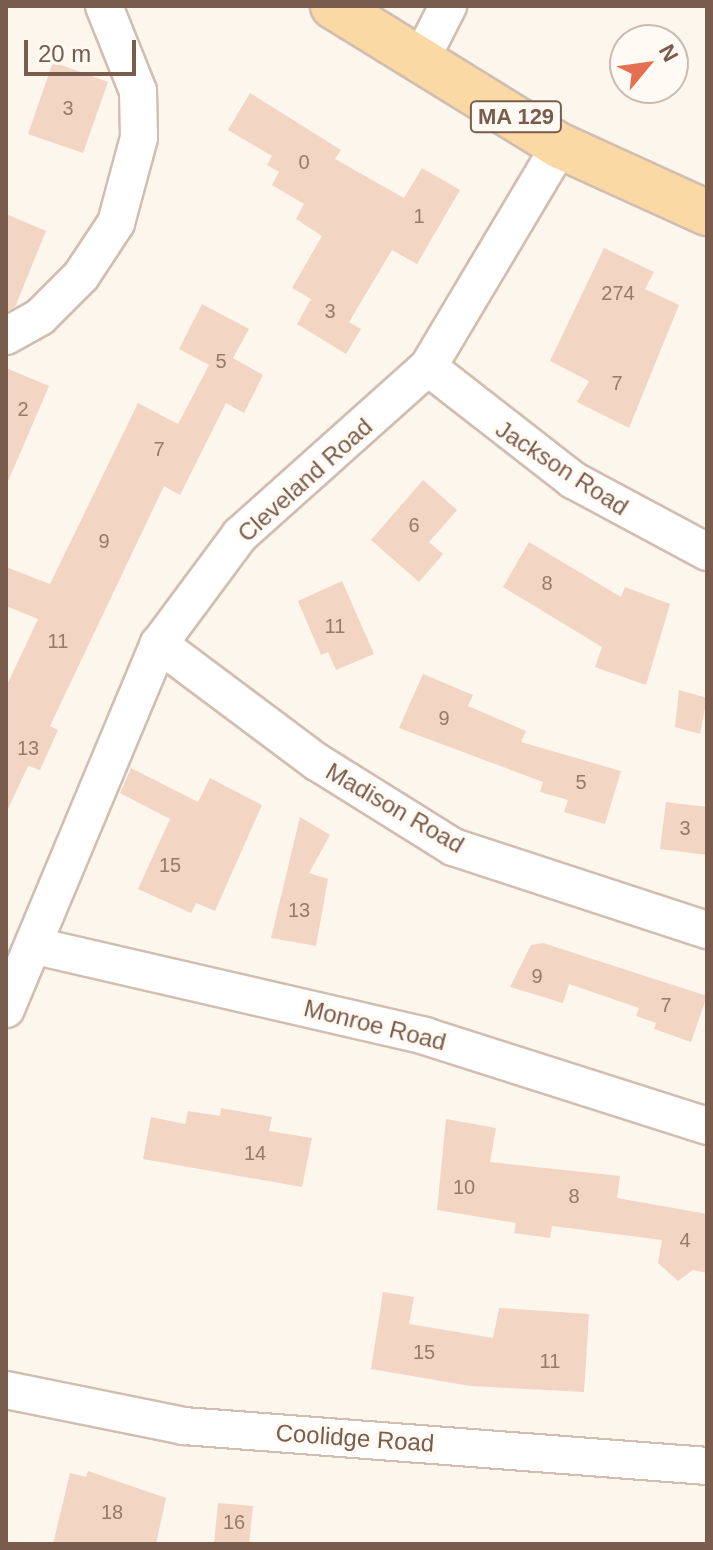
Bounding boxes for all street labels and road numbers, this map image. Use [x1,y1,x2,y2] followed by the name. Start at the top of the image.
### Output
[468,99,564,135] road number: MA 129
[232,412,378,548] street label: Cleveland Road
[490,415,634,521] street label: Jackson Road
[321,757,469,859] street label: Madison Road
[301,993,449,1057] street label: Monroe Road
[275,1418,435,1458] street label: Coolidge Road

